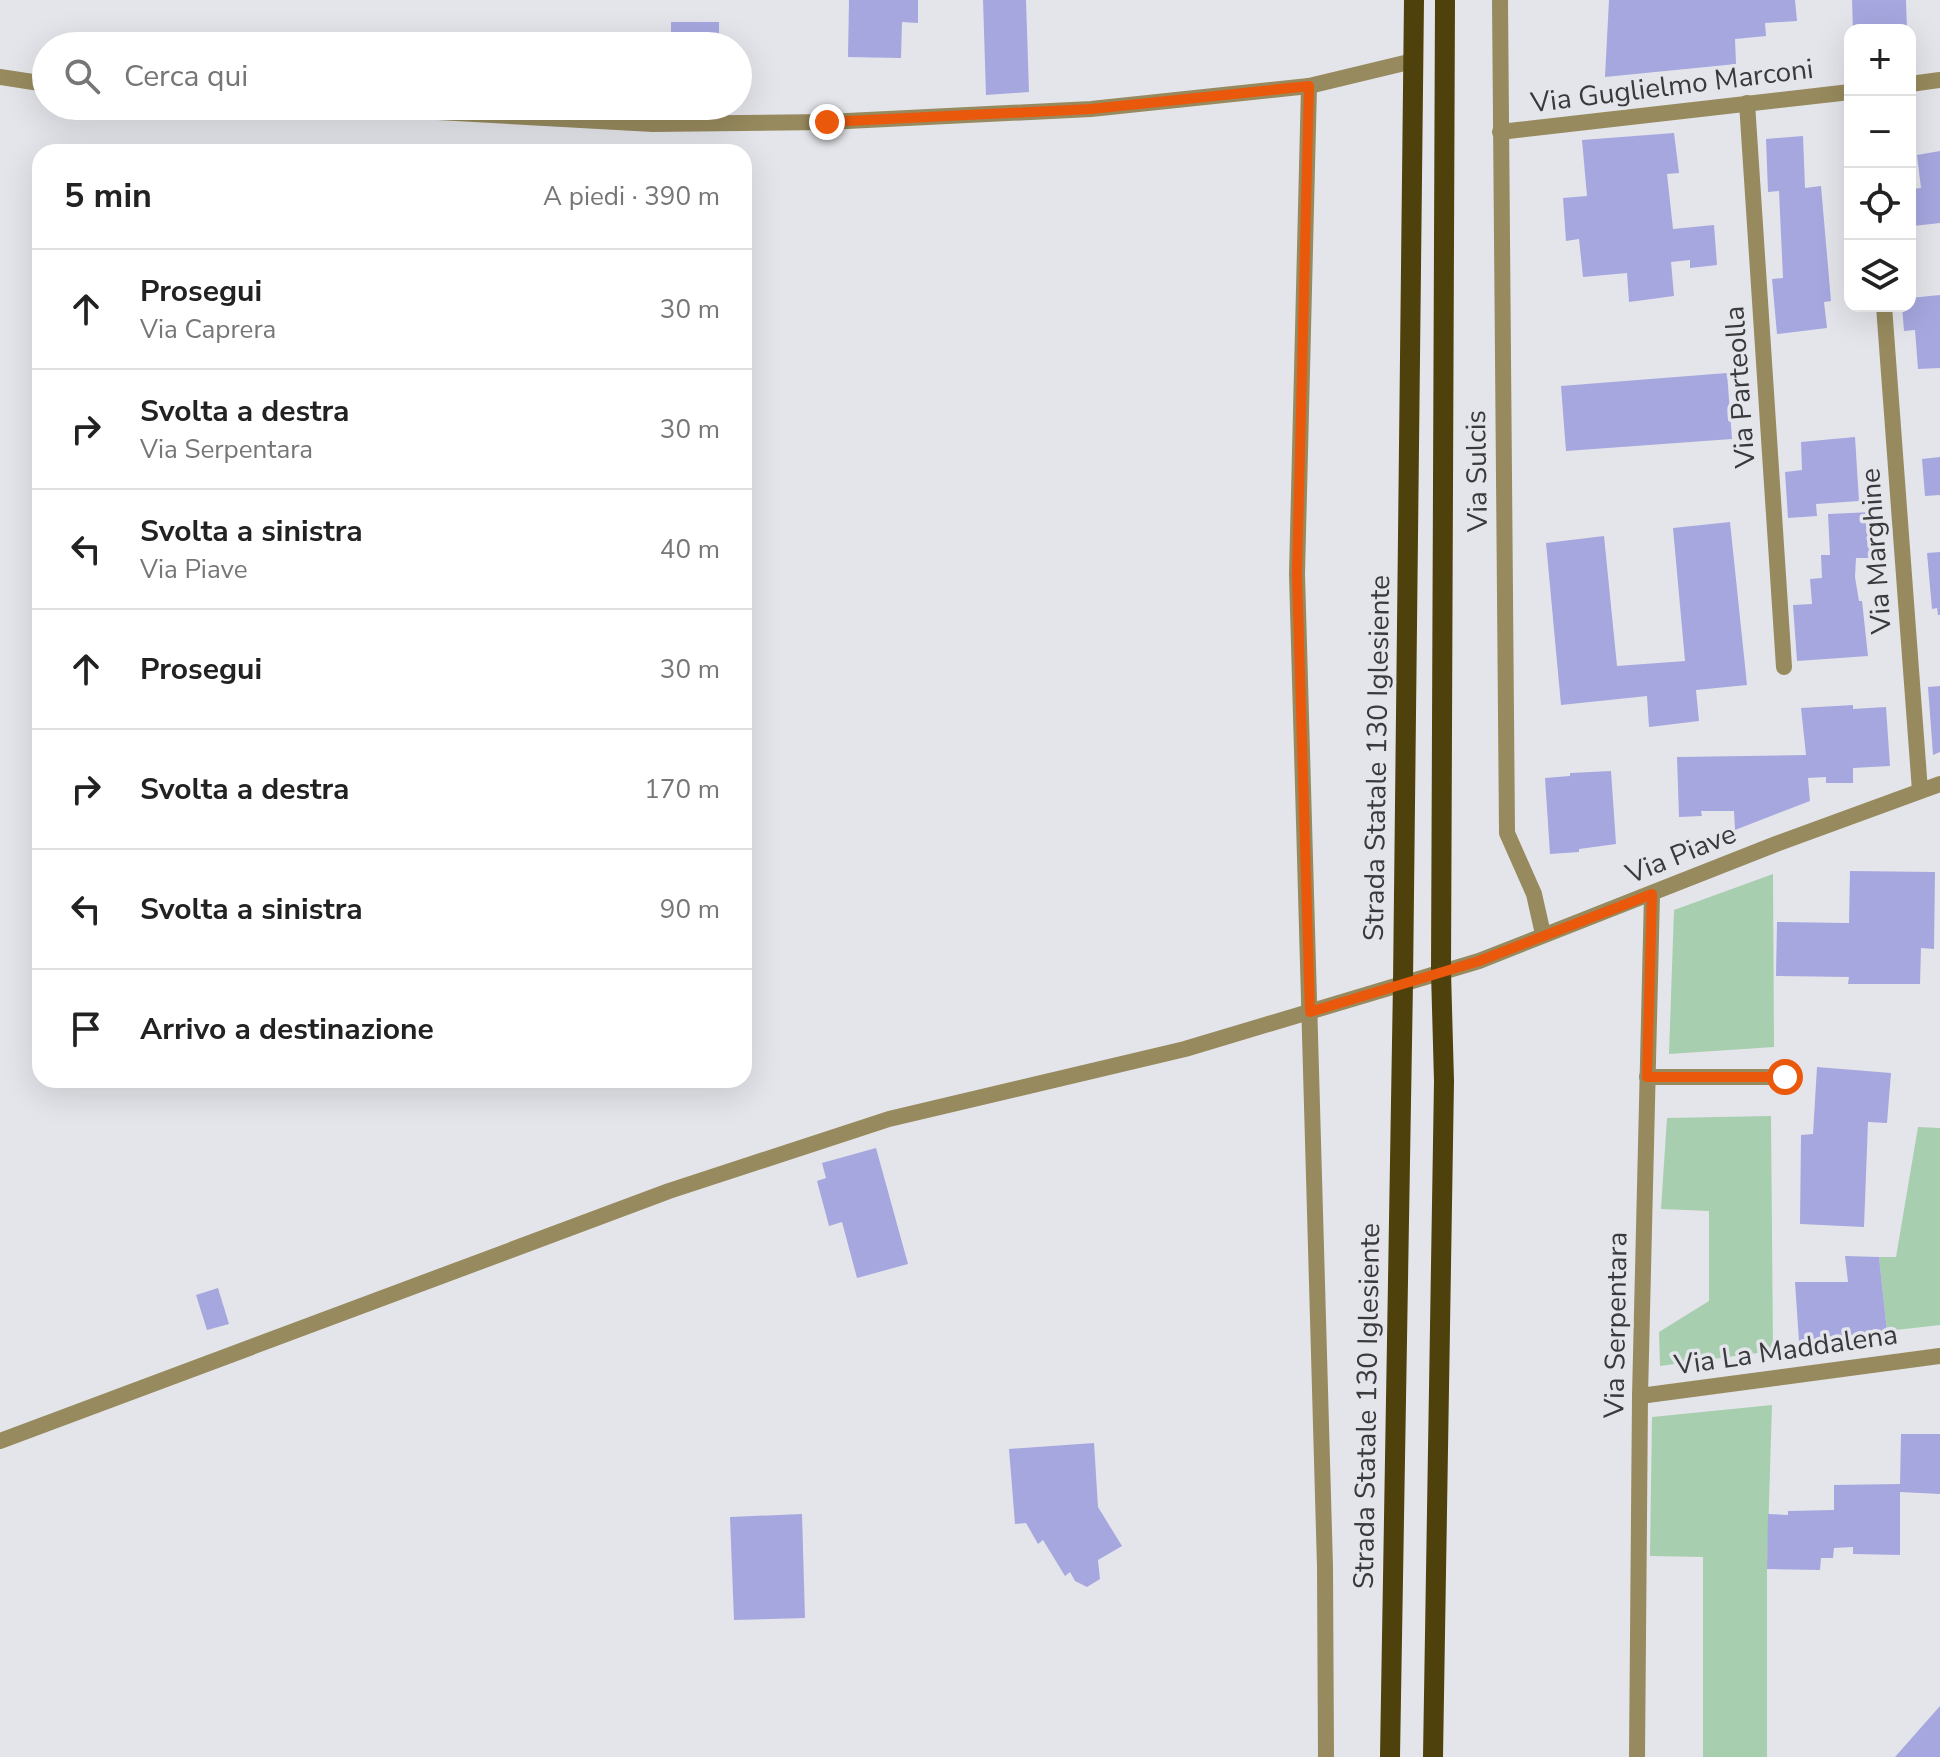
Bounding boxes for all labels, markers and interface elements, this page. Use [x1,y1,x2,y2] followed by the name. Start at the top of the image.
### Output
[1844,24,1916,312] map controls
[1844,24,1916,96] button: +
[32,32,752,120] search box
[1528,50,1815,122] street label: Via Guglielmo Marconi
[60,54,104,98] icon: search
[124,56,248,97] text: Cerca qui
[1844,96,1916,168] button: −
[809,104,845,140] route end
[1844,168,1916,240] button: locate
[64,173,152,219] text: 5 min
[543,179,720,214] text: A piedi · 390 m
[1844,240,1916,312] button: layers
[140,271,262,312] text: Prosegui
[64,287,108,331] icon: ahead
[660,292,720,327] text: 30 m
[1715,305,1765,470] street label: Via Parteolla
[140,312,276,347] text: Via Caprera
[140,391,350,432] text: Svolta a destra
[64,407,108,451] icon: right
[1457,410,1497,533] street label: Via Sulcis
[660,412,720,447] text: 30 m
[140,432,313,467] text: Via Serpentara
[1851,467,1901,636] street label: Via Marghine
[140,511,363,552] text: Svolta a sinistra
[64,527,108,571] icon: left
[660,532,720,567] text: 40 m
[140,552,248,587] text: Via Piave
[1355,575,1399,941] street label: Strada Statale 130 Iglesiente
[64,647,108,691] icon: ahead
[140,649,262,690] text: Prosegui
[660,652,720,687] text: 30 m
[64,767,108,811] icon: right
[140,769,350,810] text: Svolta a destra
[644,772,720,807] text: 170 m
[1619,815,1742,894] street label: Via Piave
[64,887,108,931] icon: left
[140,889,363,930] text: Svolta a sinistra
[660,892,720,927] text: 90 m
[64,1007,108,1051] icon: arrive
[140,1009,434,1050] text: Arrivo a destinazione
[1767,1059,1803,1095] route start
[1345,1223,1389,1589] street label: Strada Statale 130 Iglesiente
[1595,1231,1637,1420] street label: Via Serpentara
[1671,1316,1900,1385] street label: Via La Maddalena

